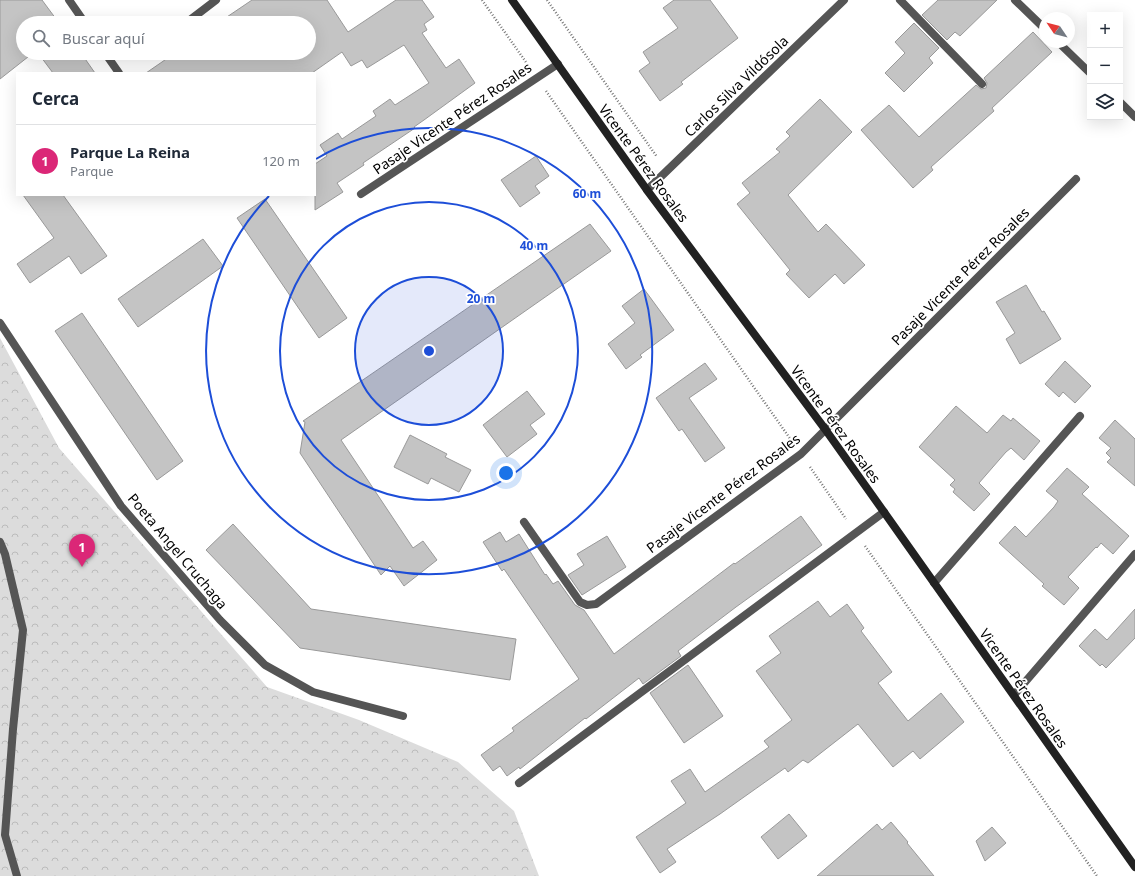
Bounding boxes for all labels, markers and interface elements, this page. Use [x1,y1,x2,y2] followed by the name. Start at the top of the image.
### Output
[1039,12,1075,48] north arrow
[1087,12,1123,120] map controls
[1087,12,1123,48] button: +
[16,16,316,60] search box
[30,27,52,49] icon: search
[62,28,145,48] text: Buscar aquí
[680,31,792,141] street label: Carlos Silva Vildósola
[1087,48,1123,84] button: −
[369,57,535,178] street label: Pasaje Vicente Pérez Rosales
[1087,84,1123,120] button: layers
[32,87,79,110] text: Cerca
[595,100,693,226] street label: Vicente Pérez Rosales
[70,142,190,162] text: Parque La Reina
[41,152,49,170] text: 1
[262,152,300,170] text: 120 m
[70,162,114,180] text: Parque
[573,185,601,202] text: 60 m
[887,203,1033,349] street label: Pasaje Vicente Pérez Rosales
[520,237,548,254] text: 40 m
[467,290,495,307] text: 20 m
[422,344,436,358] centre of rings
[787,361,885,487] street label: Vicente Pérez Rosales
[642,429,804,557] street label: Pasaje Vicente Pérez Rosales
[496,463,516,483] your location
[124,489,232,613] street label: Poeta Angel Cruchaga
[69,534,95,567] pin: 1
[976,625,1073,752] street label: Vicente Pérez Rosales

